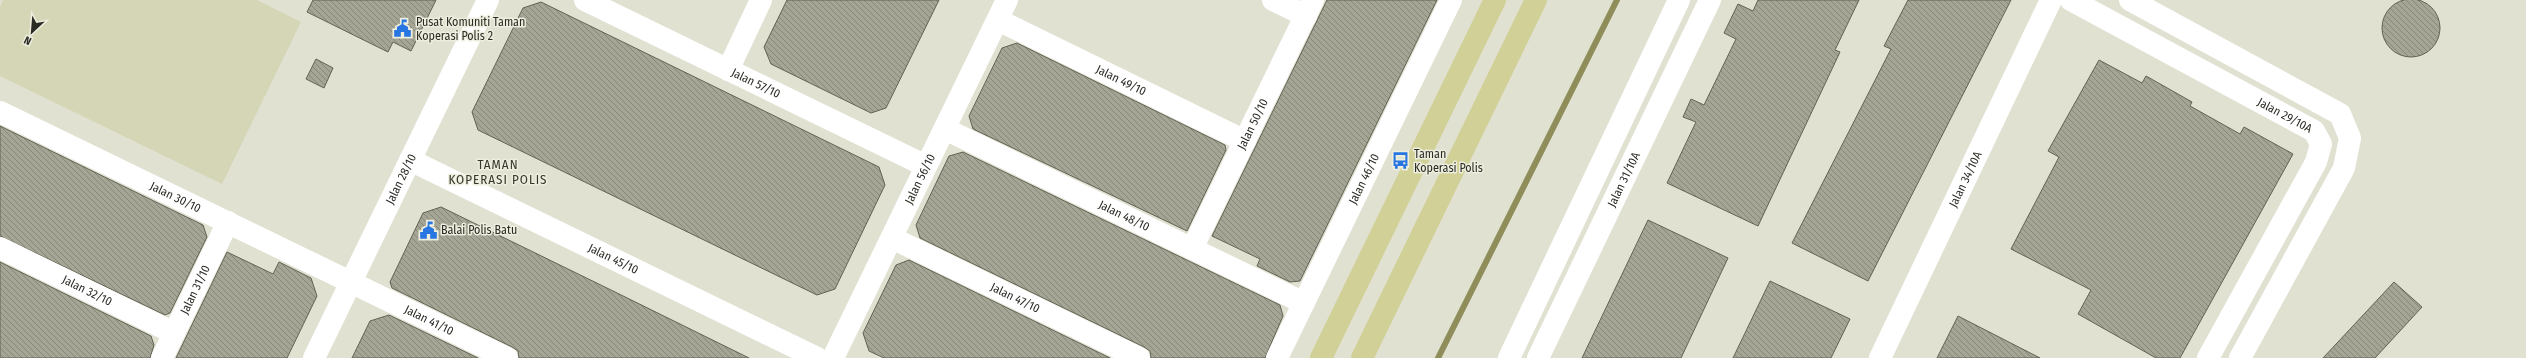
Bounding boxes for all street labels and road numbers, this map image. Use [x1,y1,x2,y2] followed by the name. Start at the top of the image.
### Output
[1094,62,1148,98] street label: Jalan 49/10
[729,65,783,101] street label: Jalan 57/10
[2255,95,2315,136] street label: Jalan 29/10A
[1234,96,1271,152] street label: Jalan 50/10
[1946,148,1985,210] street label: Jalan 34/10A
[1605,149,1643,209] street label: Jalan 31/10A
[1346,151,1382,207] street label: Jalan 46/10
[383,152,419,207] street label: Jalan 28/10
[902,152,938,206] street label: Jalan 56/10
[148,179,203,215] street label: Jalan 30/10
[1096,198,1152,234] street label: Jalan 48/10
[586,241,641,277] street label: Jalan 45/10
[177,263,213,316] street label: Jalan 31/10
[60,273,114,309] street label: Jalan 32/10
[988,280,1042,316] street label: Jalan 47/10
[402,302,456,338] street label: Jalan 41/10

